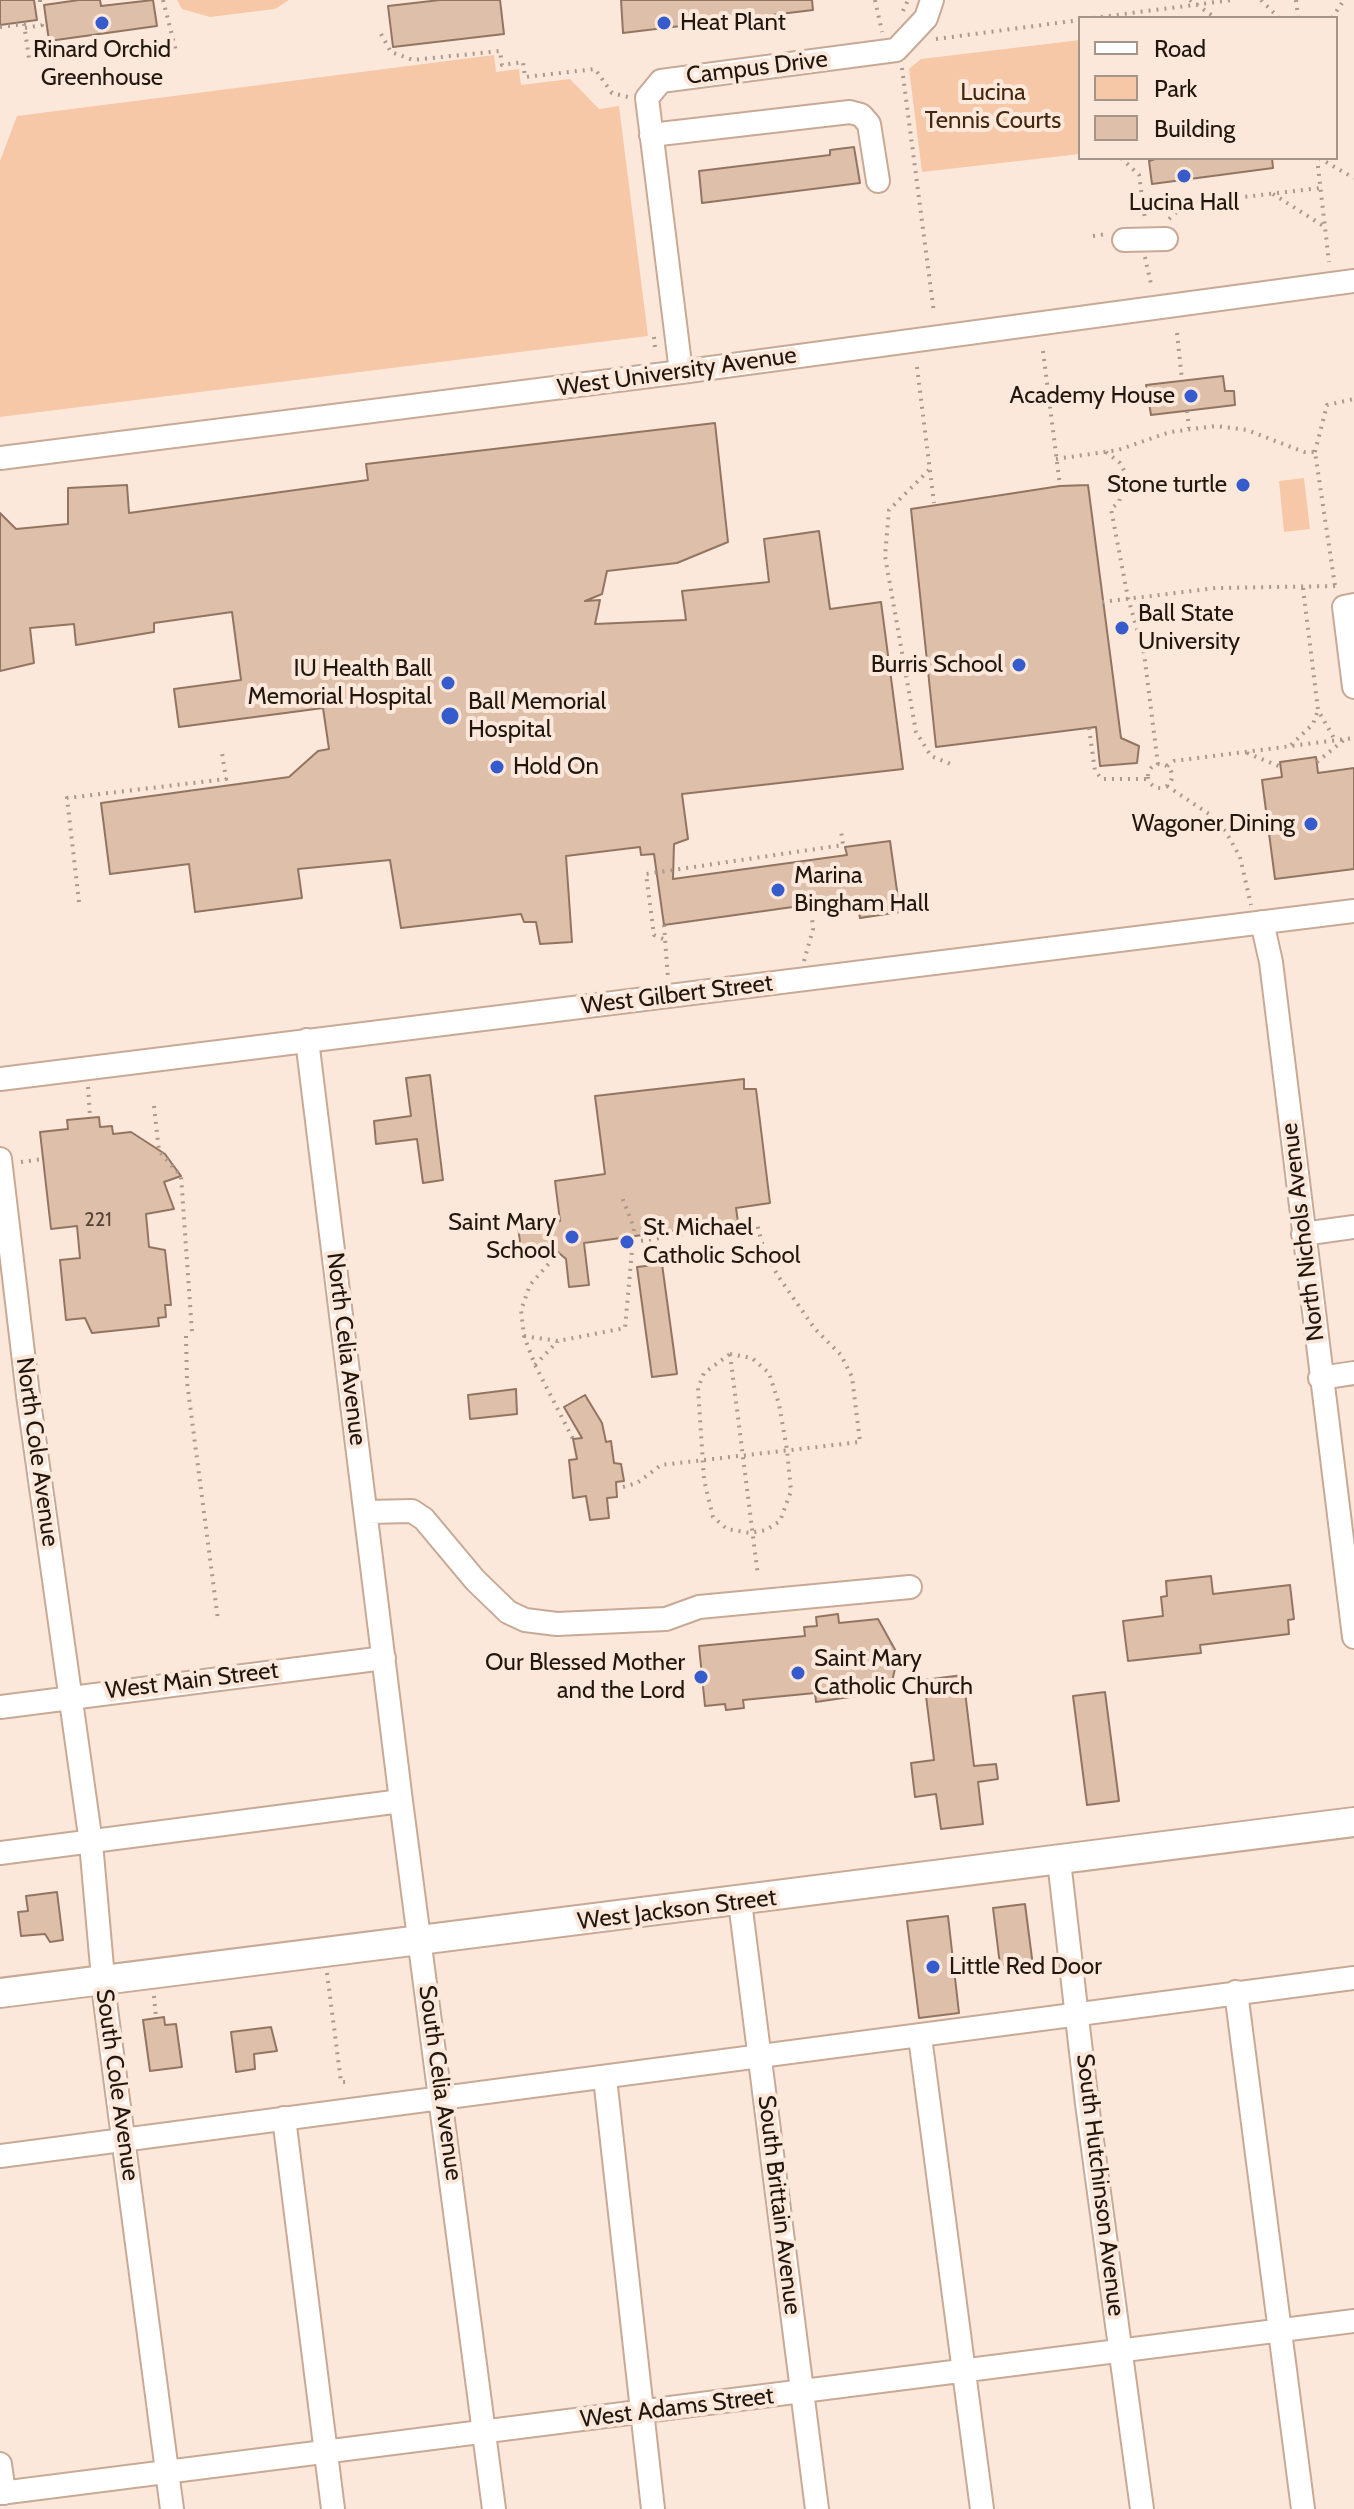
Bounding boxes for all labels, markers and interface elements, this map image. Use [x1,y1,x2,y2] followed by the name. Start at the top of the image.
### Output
[680,9,786,37] place label: Heat Plant
[93,14,111,32] marker: Rinard Orchid Greenhouse
[655,14,673,32] marker: Heat Plant
[1078,16,1338,160] legend
[1154,34,1206,63] text: Road
[33,36,171,92] place label: Rinard Orchid Greenhouse
[685,45,829,91] street label: Campus Drive
[1154,74,1197,103] text: Park
[925,79,1061,135] park label: Lucina Tennis Courts
[1154,114,1235,143] text: Building
[1175,167,1193,185] marker: Lucina Hall
[1129,189,1239,217] place label: Lucina Hall
[556,341,798,403] street label: West University Avenue
[1010,382,1175,410] place label: Academy House
[1182,387,1200,405] marker: Academy House
[1107,471,1227,499] place label: Stone turtle
[1234,476,1252,494] marker: Stone turtle
[1138,600,1240,656] place label: Ball State University
[1113,619,1131,637] marker: Ball State University
[871,651,1003,679] place label: Burris School
[248,655,432,711] place label: IU Health Ball Memorial Hospital
[1010,656,1028,674] marker: Burris School
[439,674,457,692] marker: IU Health Ball Memorial Hospital
[468,688,606,744] place label: Ball Memorial Hospital
[439,705,461,727] marker: Ball Memorial Hospital
[513,753,599,781] place label: Hold On
[488,758,506,776] marker: Hold On
[1132,810,1295,838] place label: Wagoner Dining
[1302,815,1320,833] marker: Wagoner Dining
[794,862,929,918] place label: Marina Bingham Hall
[769,881,787,899] marker: Marina Bingham Hall
[580,969,774,1021] street label: West Gilbert Street
[1275,1121,1331,1343] street label: North Nichols Avenue
[84,1208,112,1232] house number: 221
[448,1209,556,1265] place label: Saint Mary School
[643,1214,800,1270] place label: St. Michael Catholic School
[563,1228,581,1246] marker: Saint Mary School
[618,1233,636,1251] marker: St. Michael Catholic School
[320,1251,372,1447] street label: North Celia Avenue
[9,1356,65,1548] street label: North Cole Avenue
[814,1645,973,1701] place label: Saint Mary Catholic Church
[485,1649,685,1705] place label: Our Blessed Mother and the Lord
[104,1656,280,1706] street label: West Main Street
[789,1664,807,1682] marker: Saint Mary Catholic Church
[692,1668,710,1686] marker: Our Blessed Mother and the Lord
[576,1884,778,1936] street label: West Jackson Street
[949,1953,1102,1981] place label: Little Red Door
[924,1958,942,1976] marker: Little Red Door
[412,1984,468,2182] street label: South Celia Avenue
[89,1987,145,2183] street label: South Cole Avenue
[1070,2052,1130,2318] street label: South Hutchinson Avenue
[751,2094,807,2316] street label: South Brittain Avenue
[579,2382,775,2434] street label: West Adams Street

